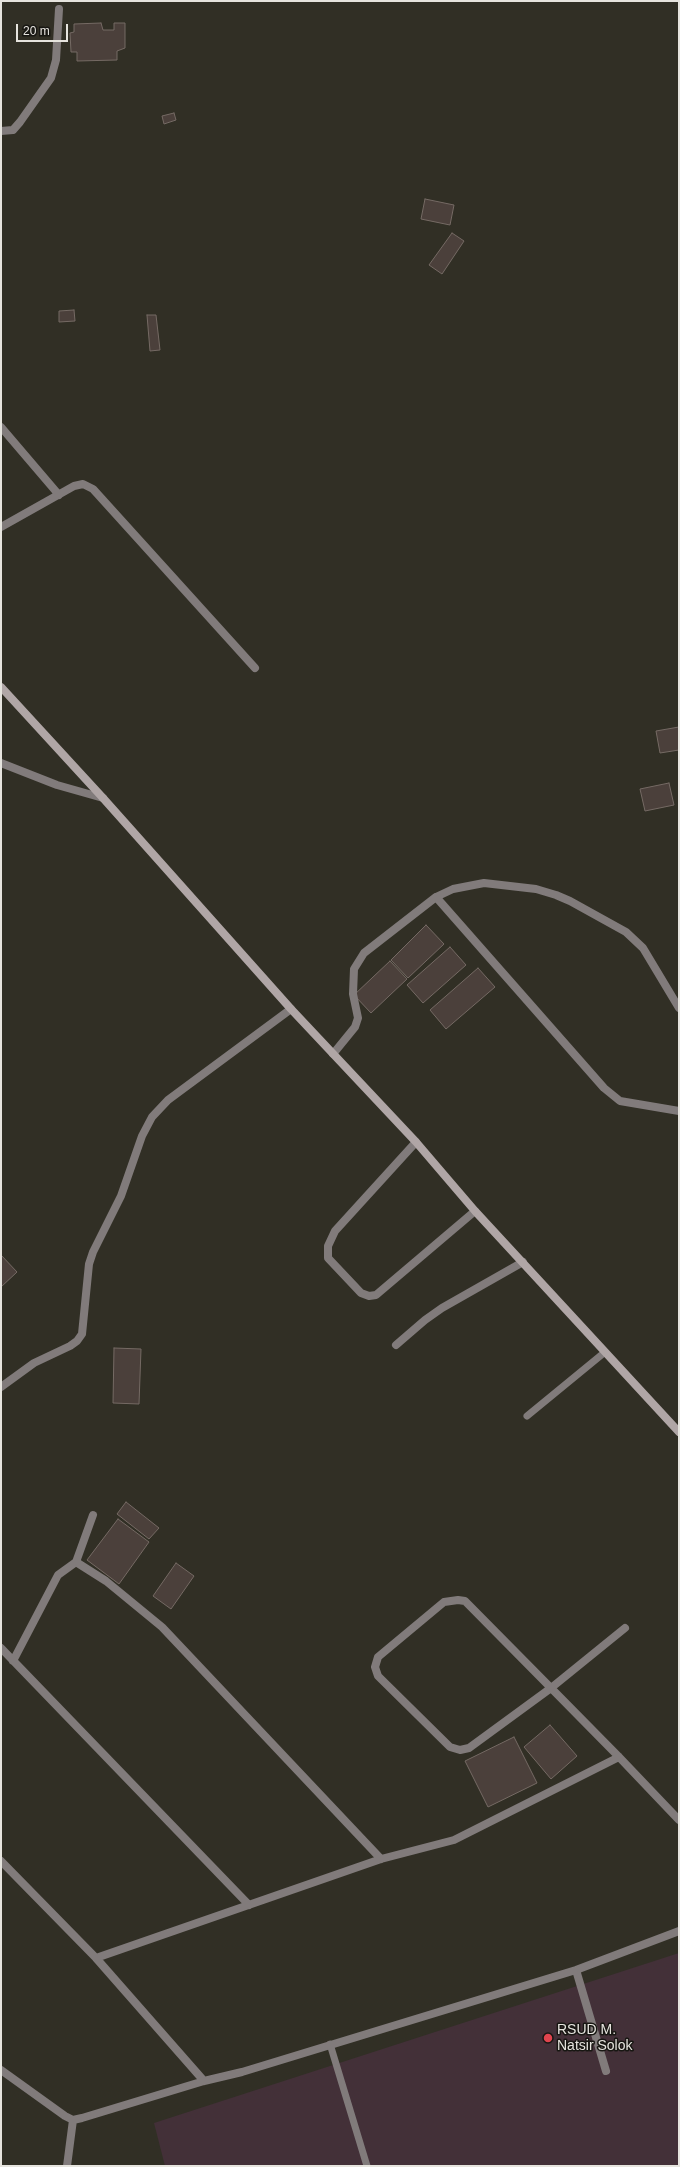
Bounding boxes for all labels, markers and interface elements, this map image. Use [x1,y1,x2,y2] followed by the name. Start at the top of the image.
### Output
[18,16,70,42] scale bar
[23,24,50,38] text: 20 m
[557,2022,632,2054] place label: RSUD M. Natsir Solok
[542,2032,554,2044] marker: RSUD M. Natsir Solok

